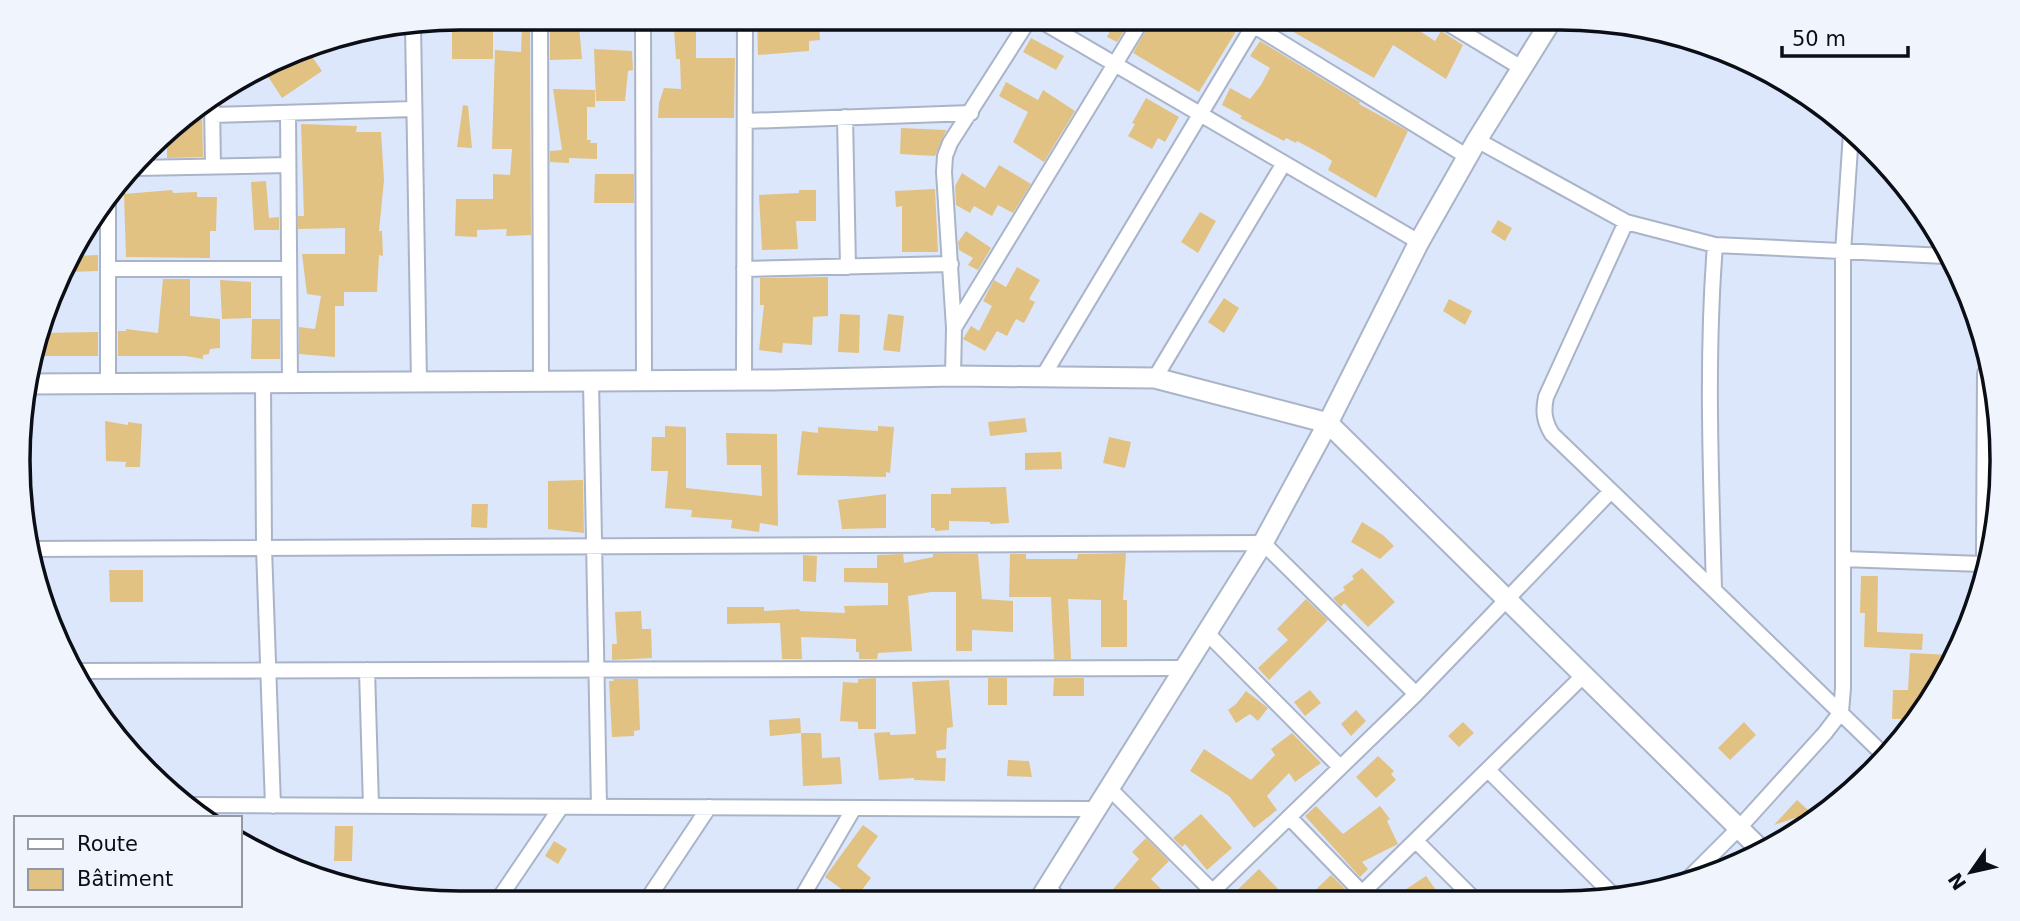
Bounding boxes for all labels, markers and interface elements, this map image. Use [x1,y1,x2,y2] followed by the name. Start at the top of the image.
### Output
[1782,14,1908,58] scale bar
[1792,27,1846,51] text: 50 m
[14,816,242,907] legend
[77,832,138,856] text: Route
[1936,837,2006,907] north arrow
[77,867,173,891] text: Bâtiment
[1943,869,1970,894] text: N

